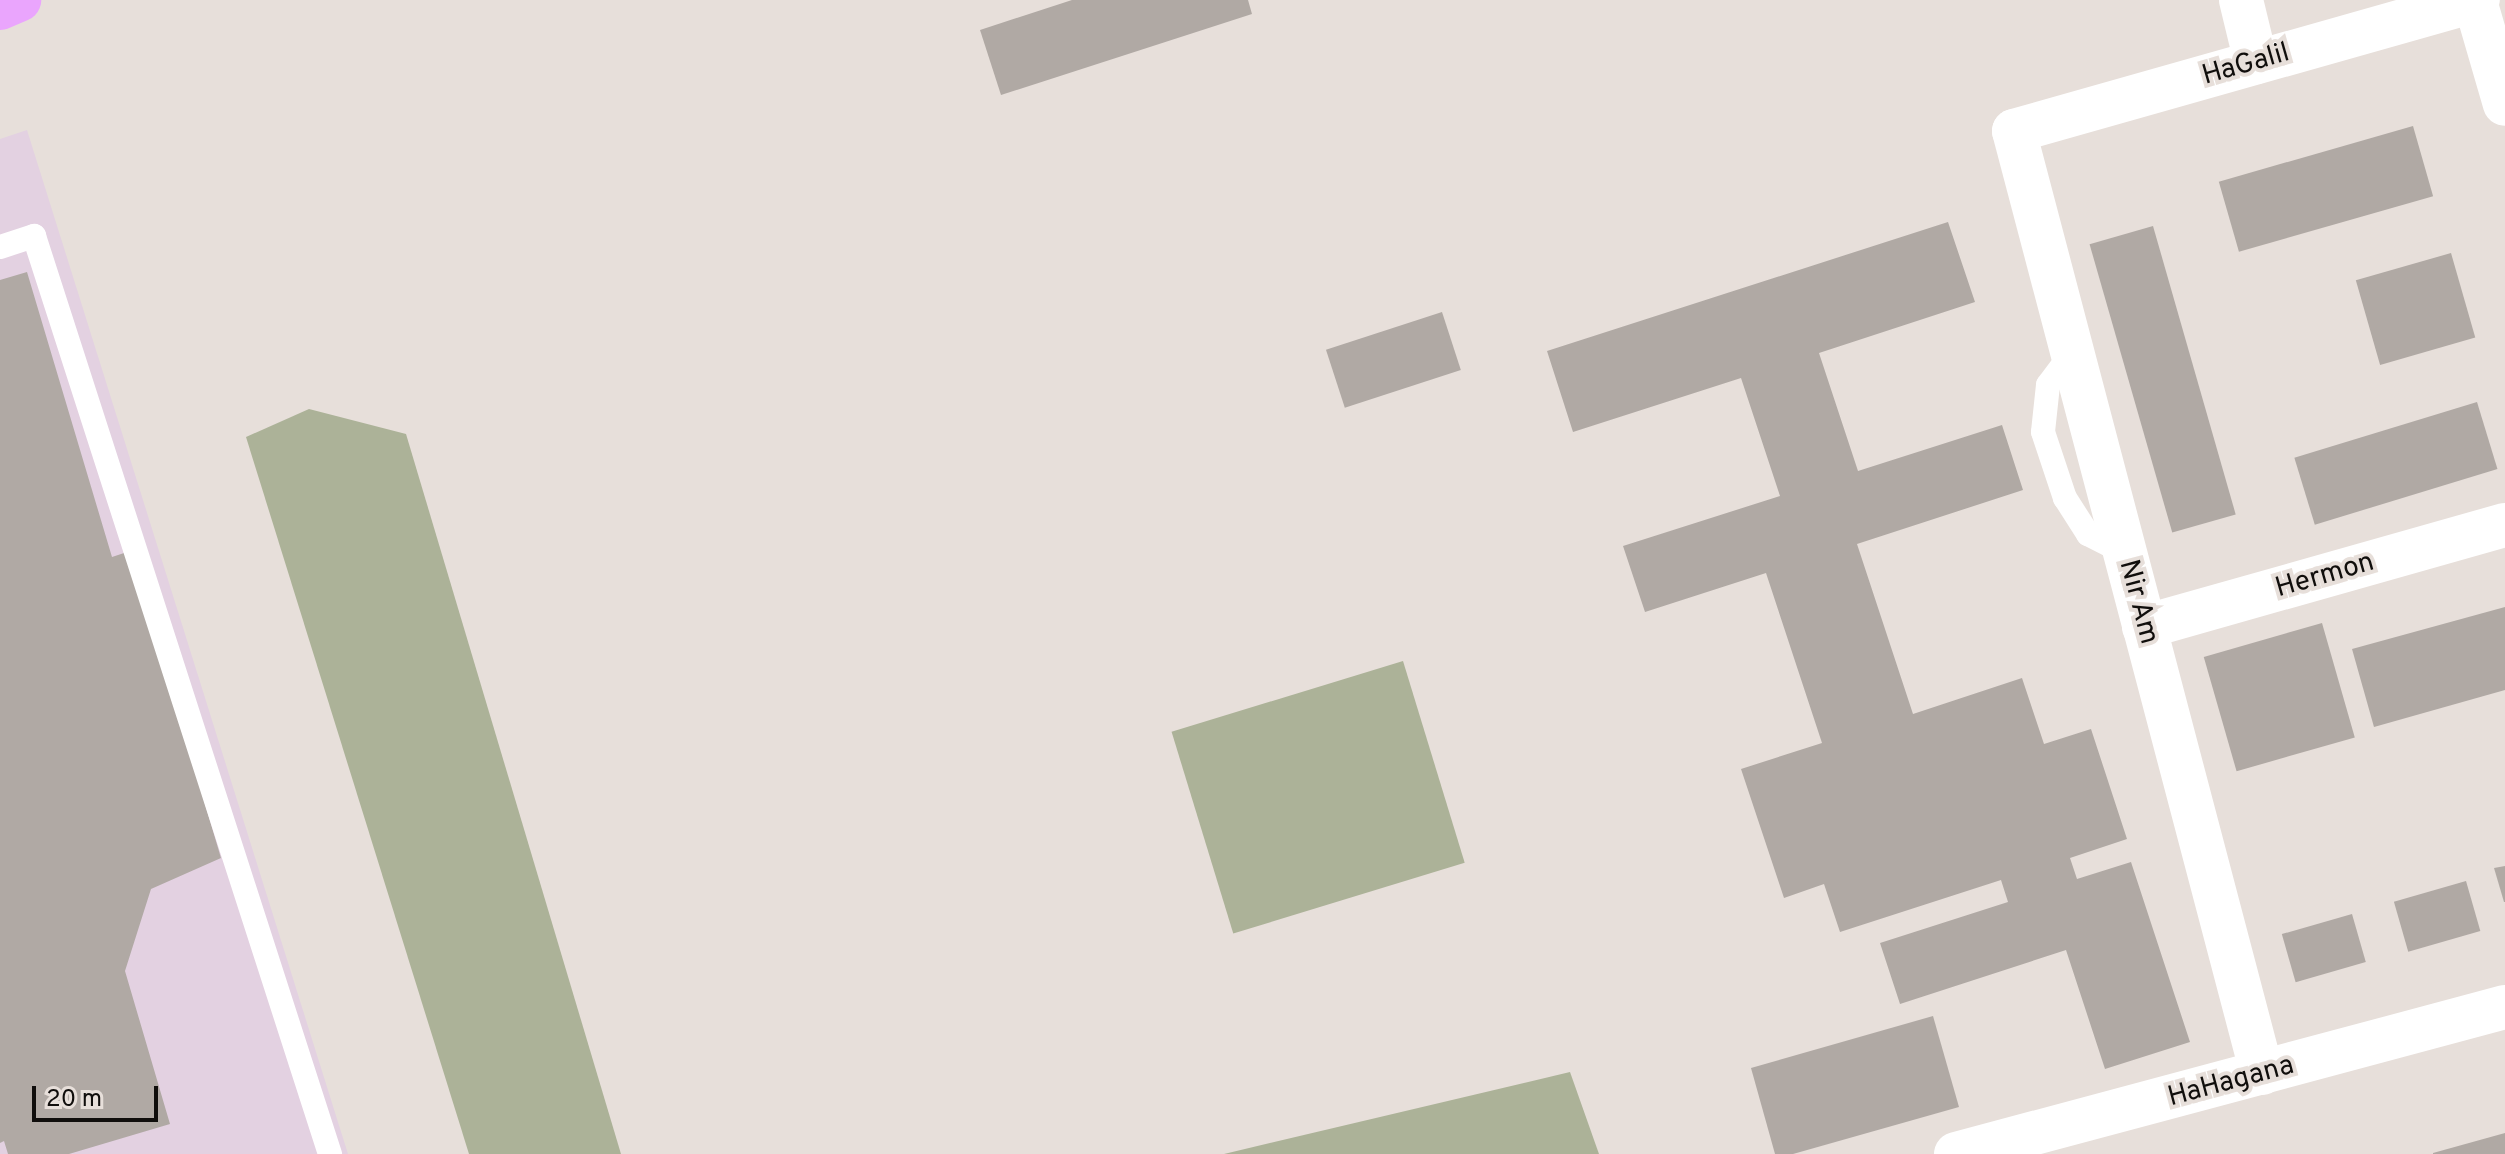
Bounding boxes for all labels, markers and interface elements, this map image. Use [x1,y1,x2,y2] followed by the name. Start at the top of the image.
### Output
[2198,37,2294,93] street label: HaGalil
[2272,546,2378,606] street label: Hermon
[2110,556,2166,648] street label: Nir Am
[2164,1049,2298,1115] street label: HaHagana
[36,1070,162,1120] scale bar
[46,1085,102,1115] text: 20 m

